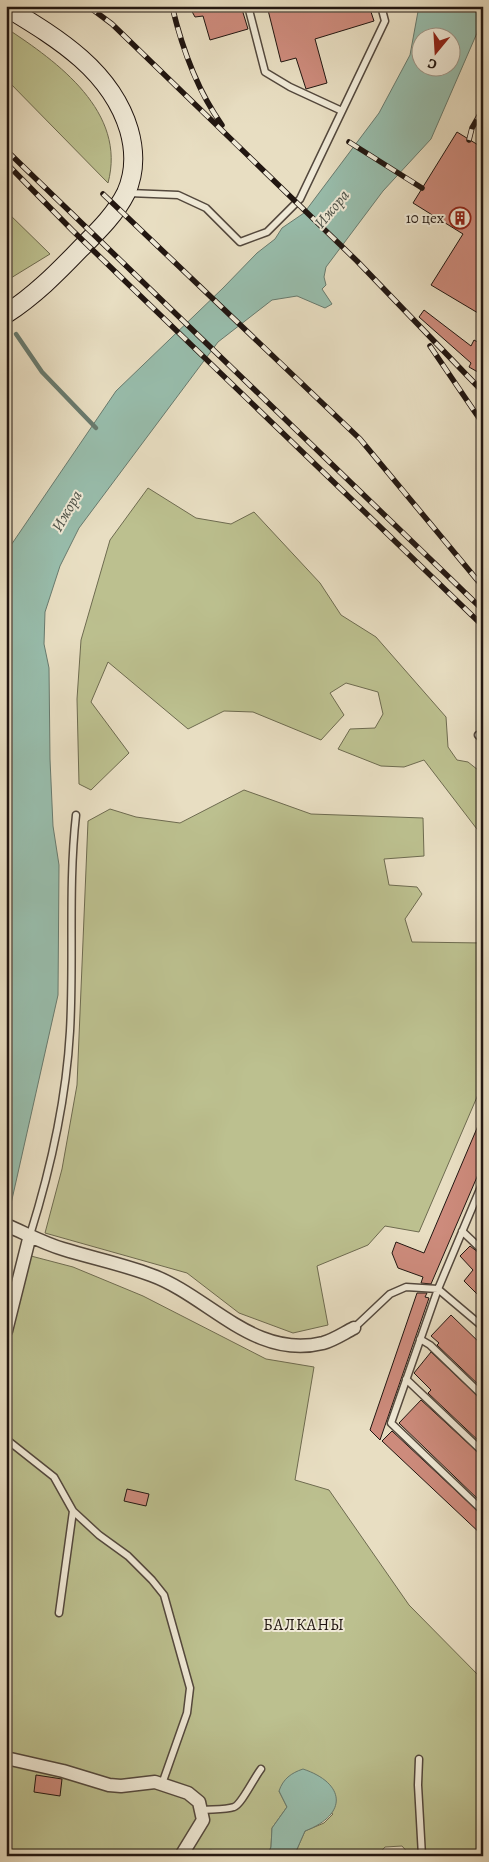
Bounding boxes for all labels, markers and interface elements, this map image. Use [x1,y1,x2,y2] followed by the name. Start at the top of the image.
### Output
[412,28,462,78] north arrow
[425,53,439,74] text: С
[309,185,355,233] water label: Ижора
[448,206,472,230] building icon: 10 цех
[406,208,445,228] place label: 10 цех
[46,486,88,536] water label: Ижора
[263,1614,345,1636] district label: БАЛКАНЫ

